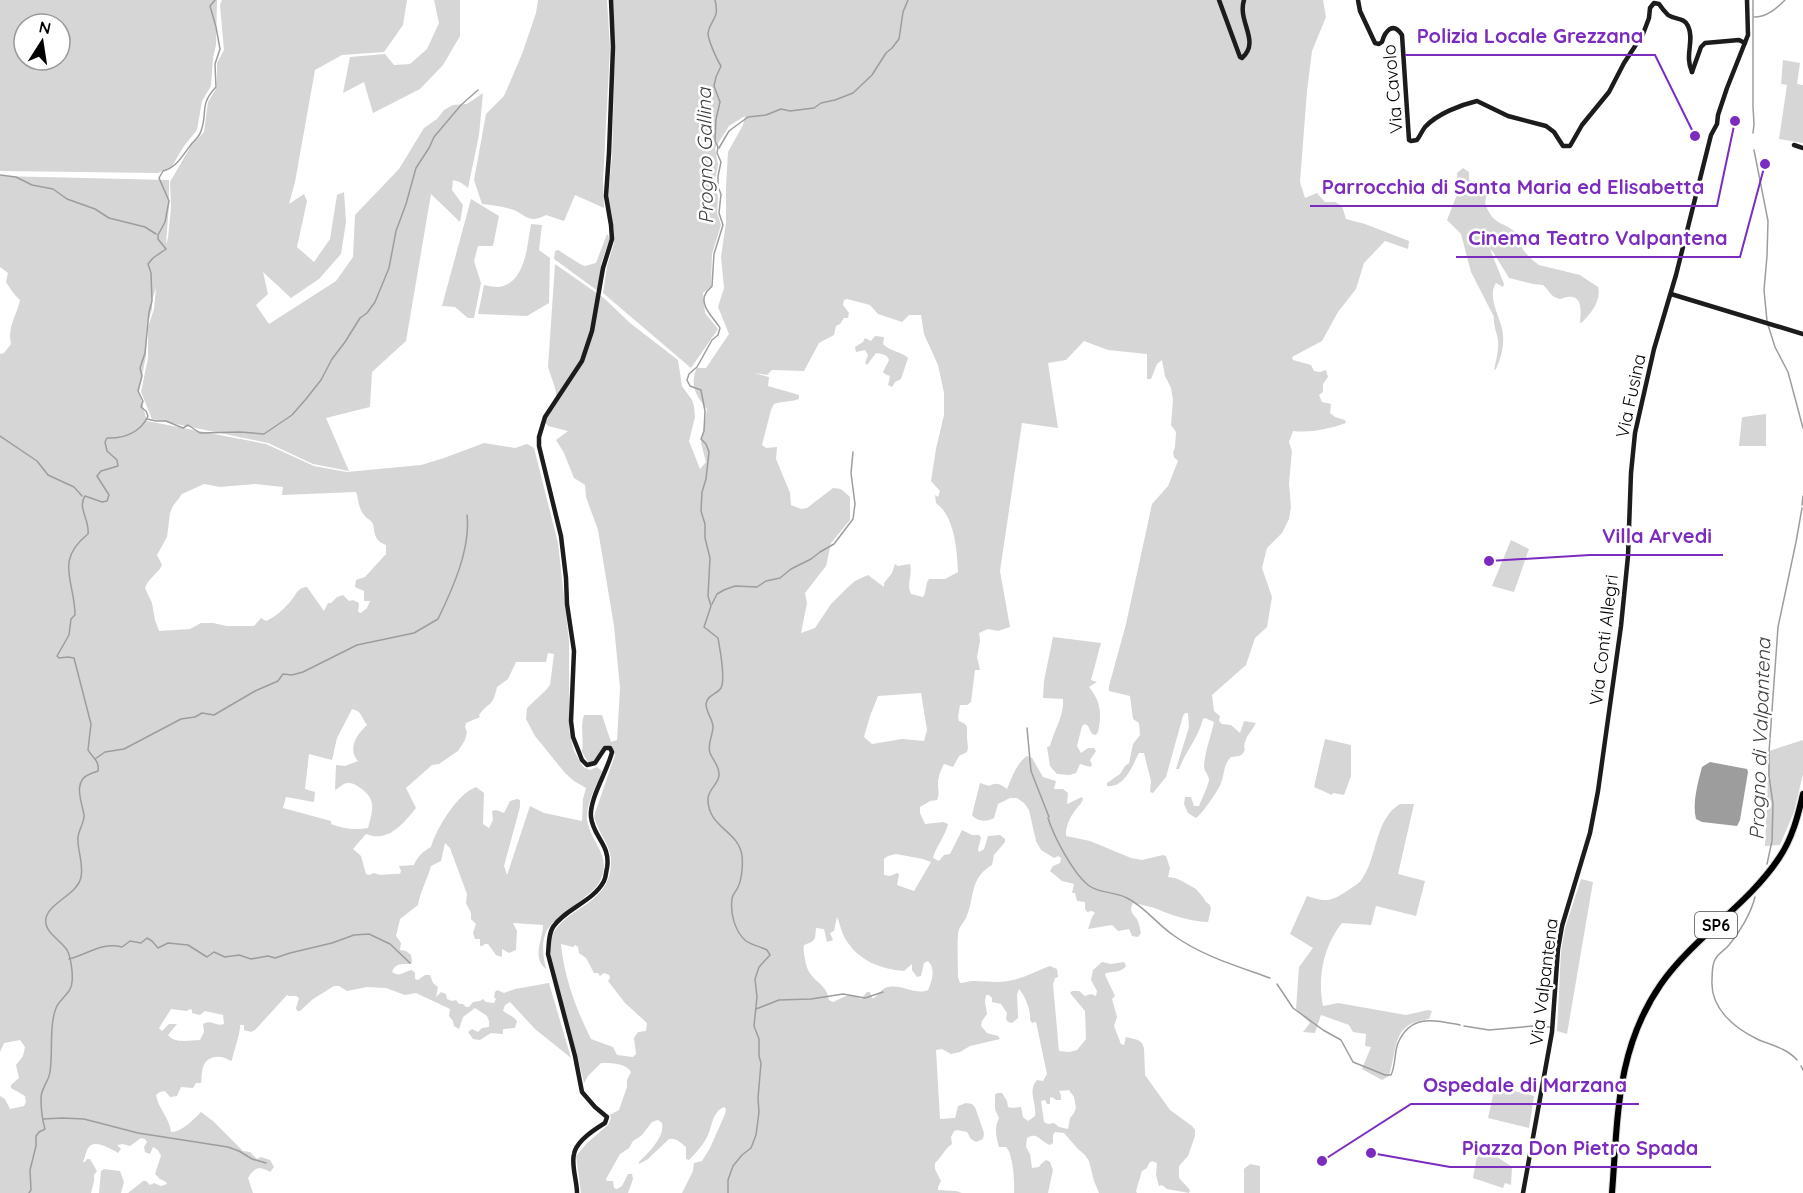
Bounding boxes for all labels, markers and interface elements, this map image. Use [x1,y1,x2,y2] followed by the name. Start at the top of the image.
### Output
[12,12,72,72] north arrow
[37,16,53,38] text: N
[1405,17,1655,55] callout: Polizia Locale Grezzana
[1417,23,1643,48] text: Polizia Locale Grezzana
[1377,44,1408,134] street label: Via Cavolo
[691,86,718,224] water label: Progno Gallina
[1310,168,1717,206] callout: Parrocchia di Santa Maria ed Elisabetta
[1322,174,1704,199] text: Parrocchia di Santa Maria ed Elisabetta
[1456,219,1740,257] callout: Cinema Teatro Valpantena
[1468,225,1728,250] text: Cinema Teatro Valpantena
[1610,352,1651,440] street label: Via Fusina
[1590,517,1723,555] callout: Villa Arvedi
[1602,523,1712,548] text: Villa Arvedi
[1584,573,1623,707] street label: Via Conti Allegri
[1743,636,1776,840] water label: Progno di Valpantena
[1695,912,1737,938] road number: SP6
[1524,917,1563,1047] street label: Via Valpantena
[1411,1066,1639,1104] callout: Ospedale di Marzana
[1423,1072,1627,1097] text: Ospedale di Marzana
[1450,1129,1711,1167] callout: Piazza Don Pietro Spada
[1462,1135,1698,1160] text: Piazza Don Pietro Spada

